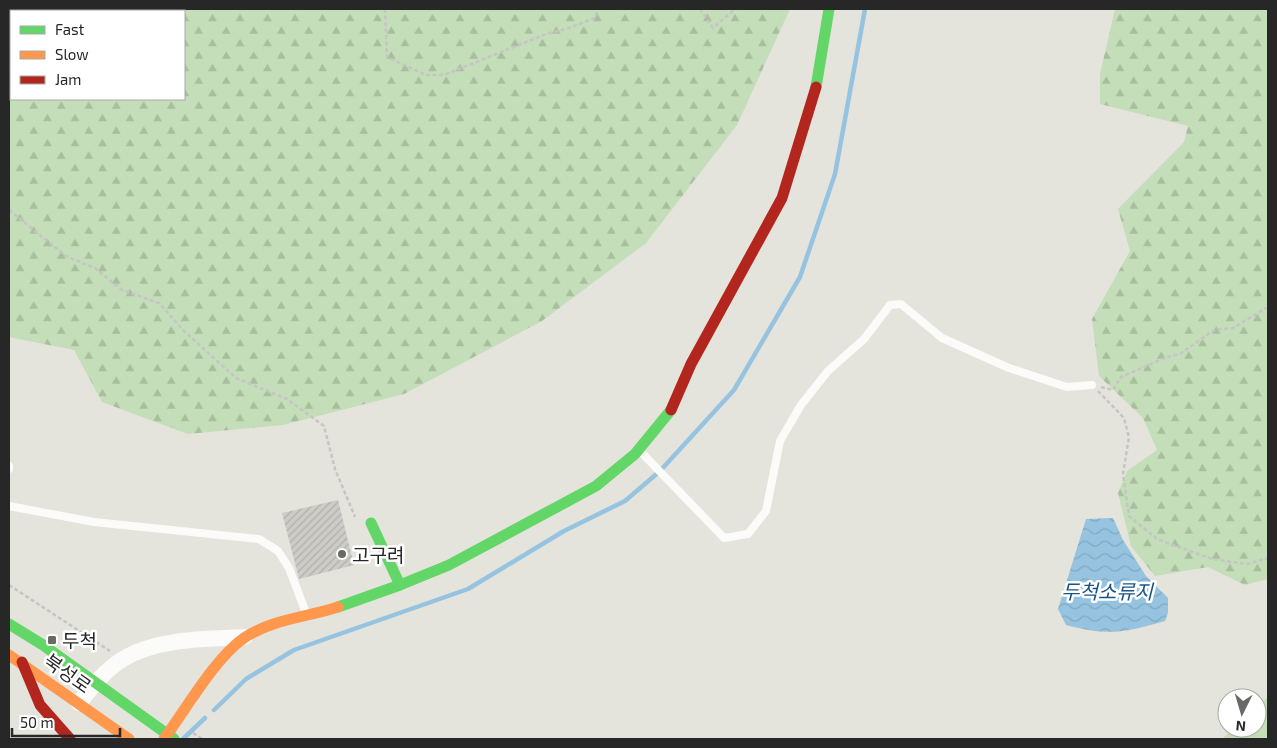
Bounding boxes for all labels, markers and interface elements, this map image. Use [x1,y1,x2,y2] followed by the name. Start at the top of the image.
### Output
[10,10,185,100] legend
[55,20,85,38] text: Fast
[55,45,89,63] text: Slow
[55,70,81,88] text: Jam
[352,543,404,566] place label: 고구려
[336,548,348,560] marker: 고구려
[1061,579,1155,603] water label: 두척소류지
[62,629,97,652] place label: 두척
[46,634,58,646] marker: 두척
[40,649,96,697] street label: 북성로
[1217,688,1267,738] north arrow
[12,706,120,738] scale bar
[20,713,54,731] text: 50 m
[1235,718,1247,735] text: N

